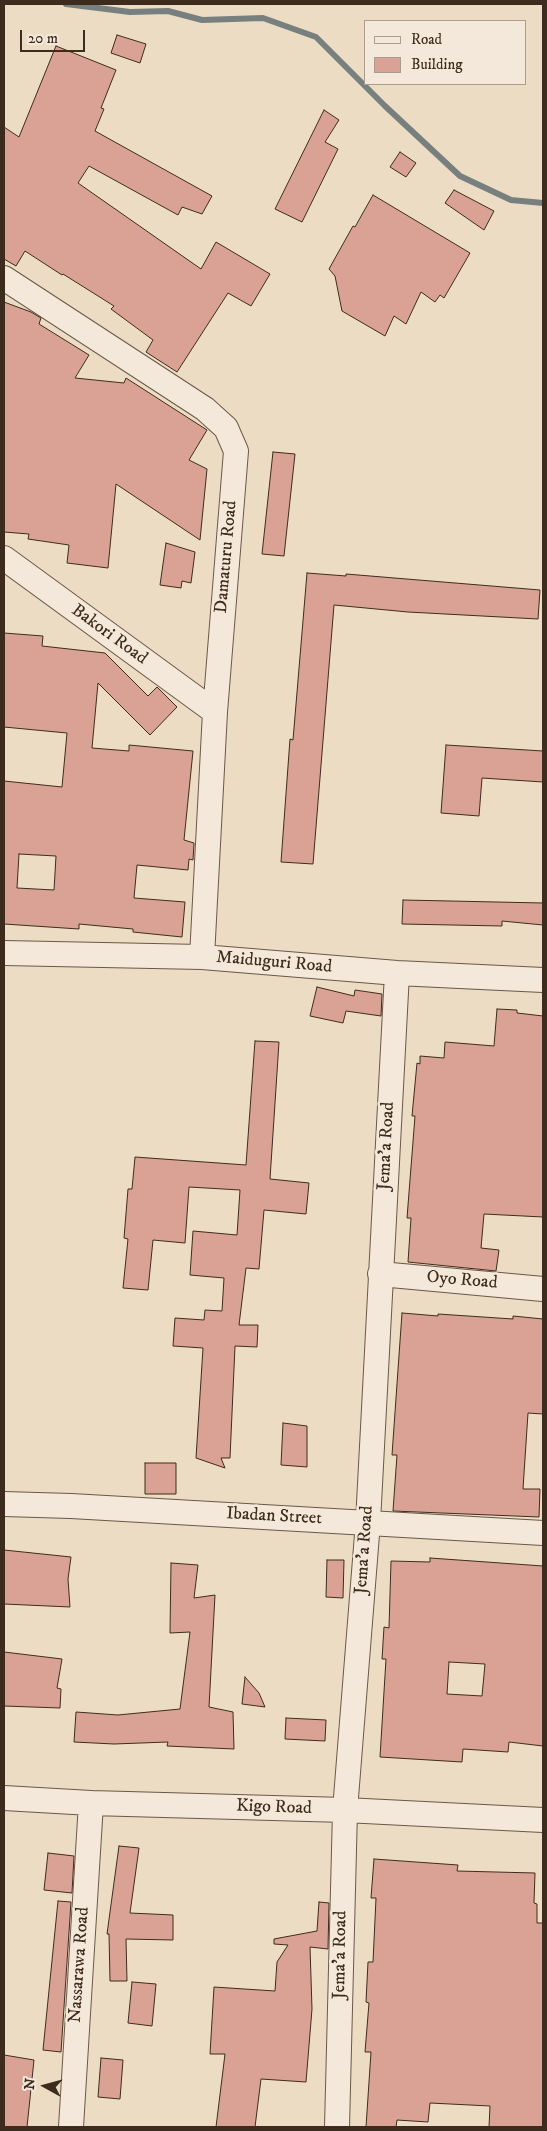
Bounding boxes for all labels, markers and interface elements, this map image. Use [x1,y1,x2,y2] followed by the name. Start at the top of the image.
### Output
[22,20,88,52] scale bar
[364,20,527,85] legend
[28,29,58,48] text: 20 m
[411,30,442,49] text: Road
[411,55,463,74] text: Building
[211,500,243,614] street label: Damaturu Road
[67,600,151,670] street label: Bakori Road
[215,947,333,979] street label: Maiduguri Road
[374,1101,400,1191] street label: Jema'a Road
[426,1267,498,1295] street label: Oyo Road
[226,1504,322,1530] street label: Ibadan Street
[351,1505,379,1595] street label: Jema'a Road
[236,1796,312,1820] street label: Kigo Road
[65,1906,95,2024] street label: Nassarawa Road
[329,1911,353,1999] street label: Jema'a Road
[20,2061,70,2111] north arrow
[20,2077,40,2091] text: N

